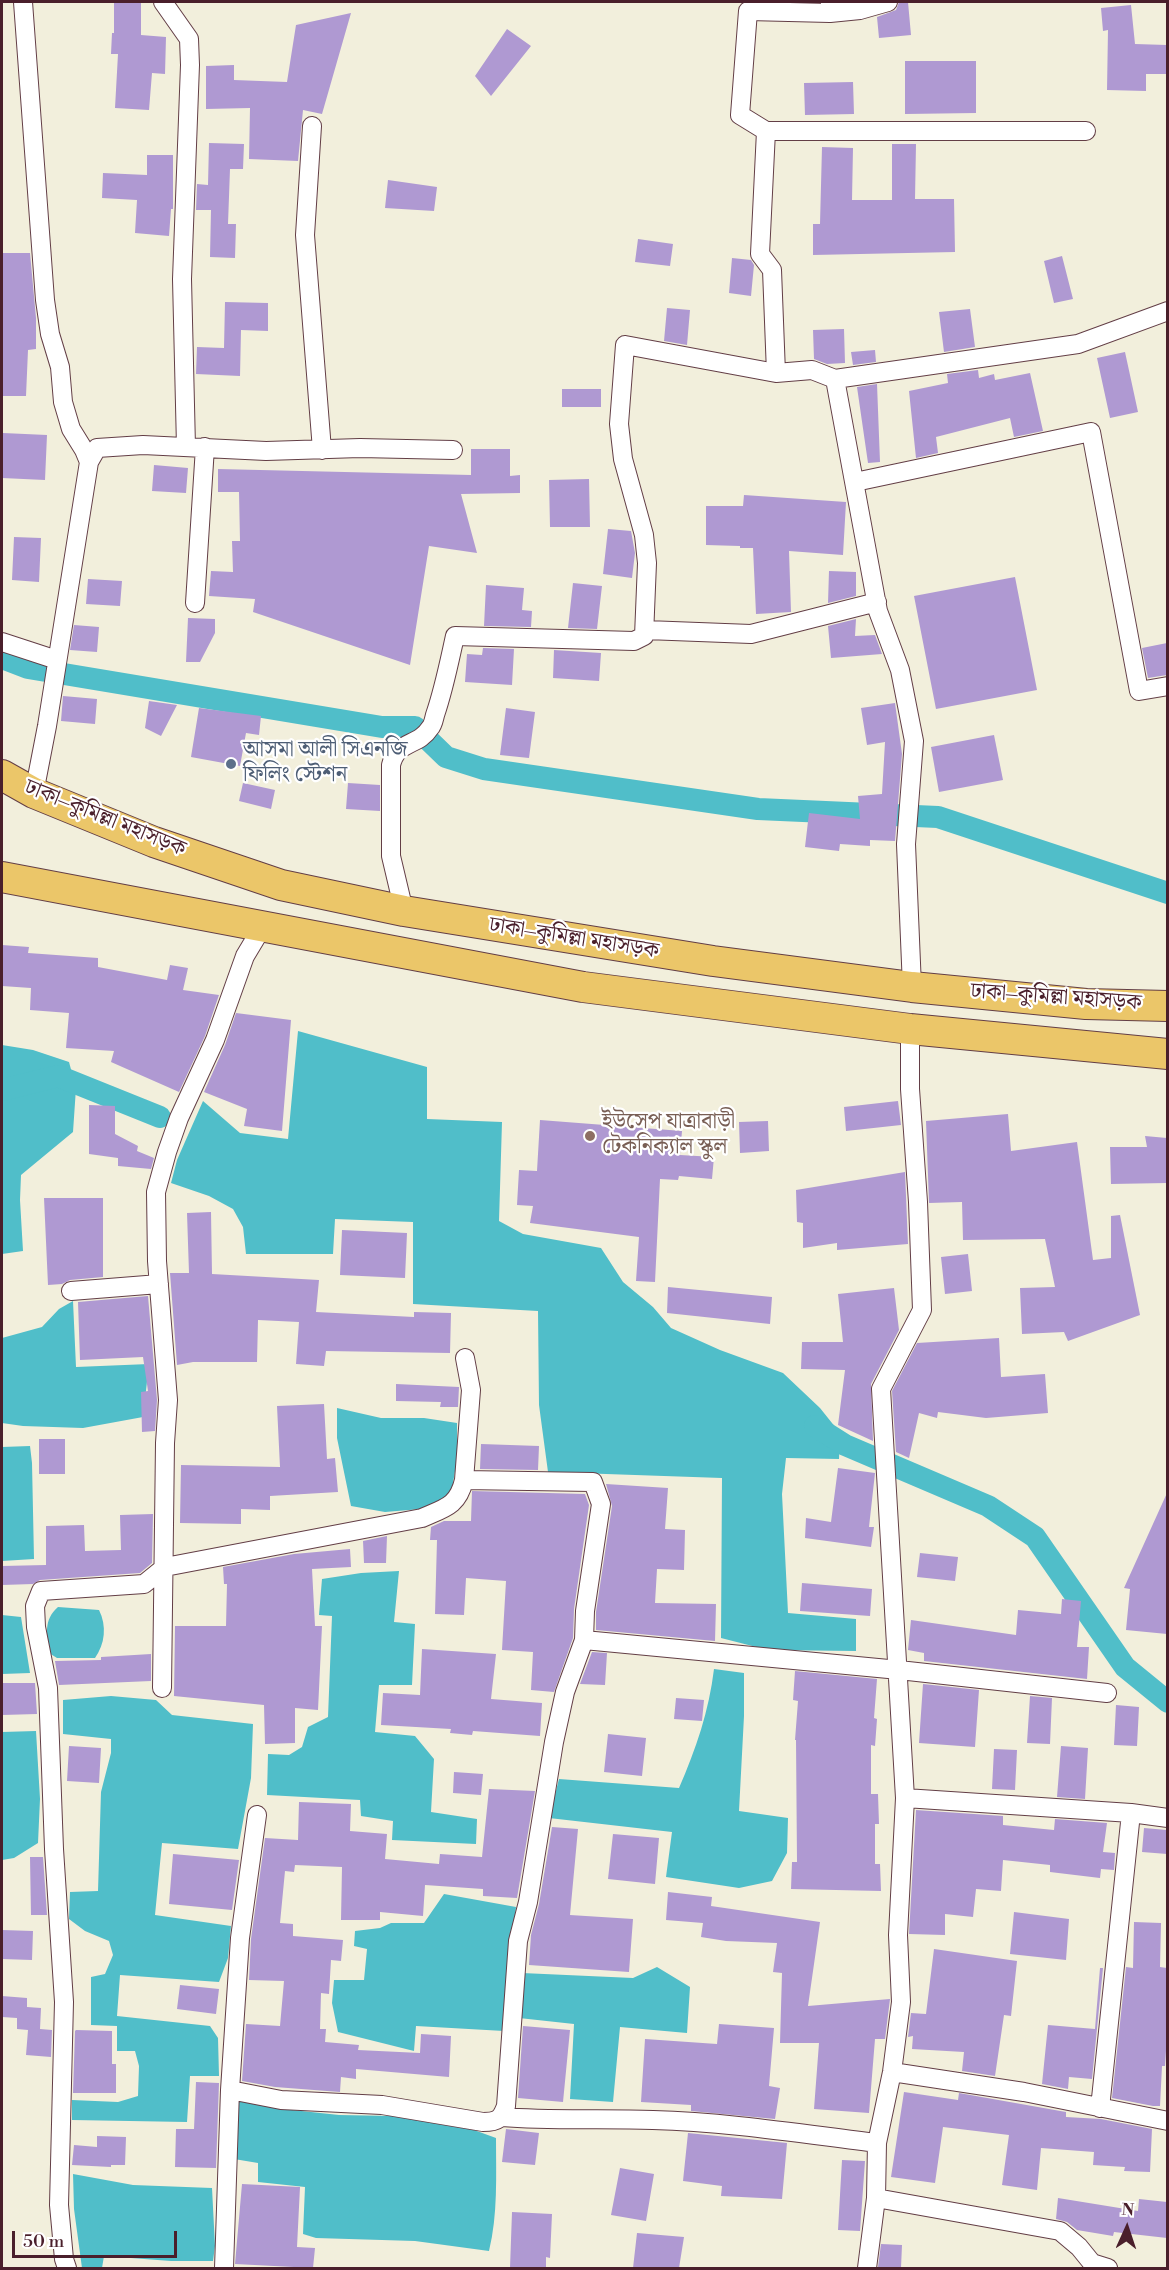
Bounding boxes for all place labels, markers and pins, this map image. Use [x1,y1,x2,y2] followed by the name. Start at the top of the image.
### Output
[243,738,408,790] place label: আসমা আলী সিএনজি ফিলিং স্টেশন
[224,757,238,771] marker: আসমা আলী সিএনজি ফিলিং স্টেশন
[602,1110,735,1162] place label: ইউসেপ যাত্রাবাড়ী টেকনিক্যাল স্কুল
[583,1129,597,1143] marker: ইউসেপ যাত্রাবাড়ী টেকনিক্যাল স্কুল

